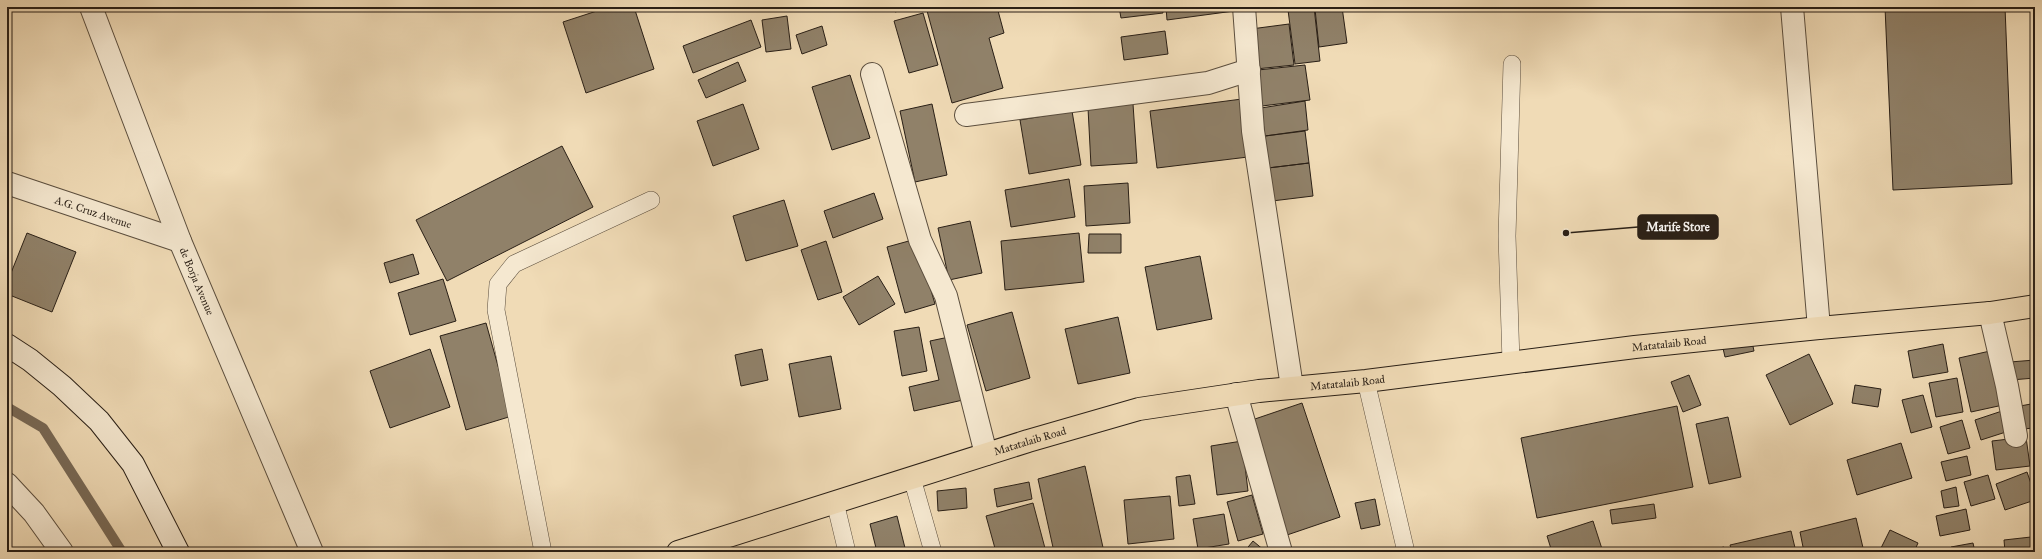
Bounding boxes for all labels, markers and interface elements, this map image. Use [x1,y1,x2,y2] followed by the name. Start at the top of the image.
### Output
[52,193,134,231] street label: A.G. Cruz Avenue
[1638,215,1718,239] callout: Marife Store
[1646,220,1710,234] text: Marife Store
[177,245,217,317] street label: de Borja Avenue
[1631,333,1708,354] street label: Matatalaib Road
[1310,372,1386,393] street label: Matatalaib Road
[992,424,1068,458] street label: Matatalaib Road

